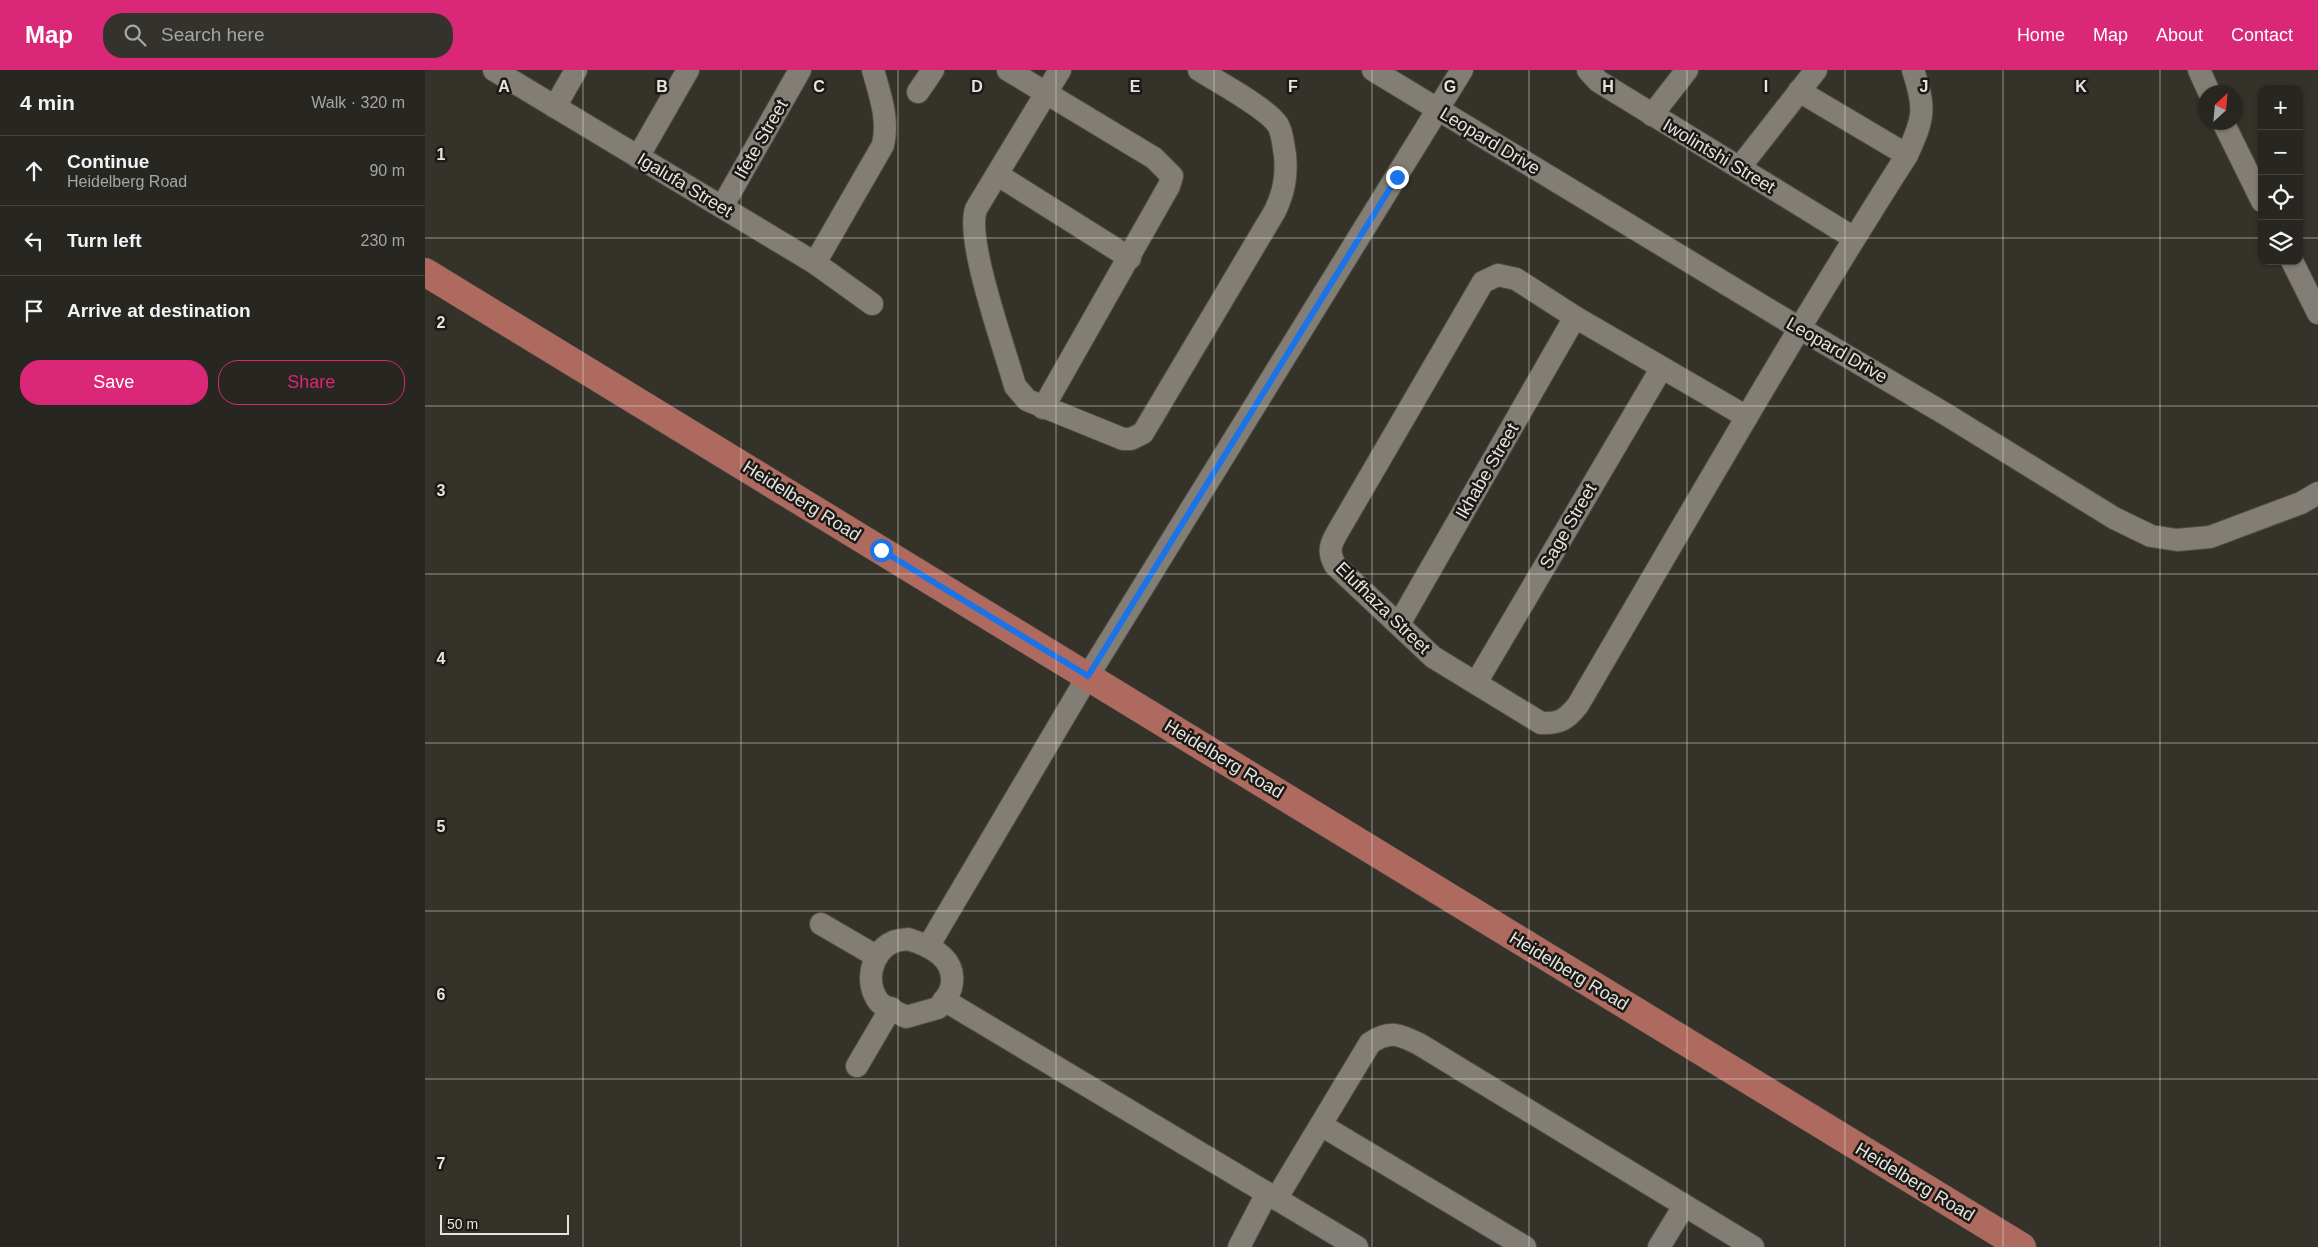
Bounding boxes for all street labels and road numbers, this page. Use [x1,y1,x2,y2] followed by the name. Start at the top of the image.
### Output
[730,96,792,182] street label: Ifete Street
[1436,103,1544,179] street label: Leopard Drive
[1659,115,1779,197] street label: Iwolintshi Street
[634,149,736,221] street label: Igalufa Street
[1783,313,1891,387] street label: Leopard Drive
[1452,420,1522,522] street label: Ikhabe Street
[739,457,865,545] street label: Heidelberg Road
[1536,480,1600,572] street label: Sage Street
[1332,558,1434,658] street label: Elufhaza Street
[1161,716,1287,802] street label: Heidelberg Road
[1506,928,1632,1014] street label: Heidelberg Road
[1852,1139,1978,1225] street label: Heidelberg Road

